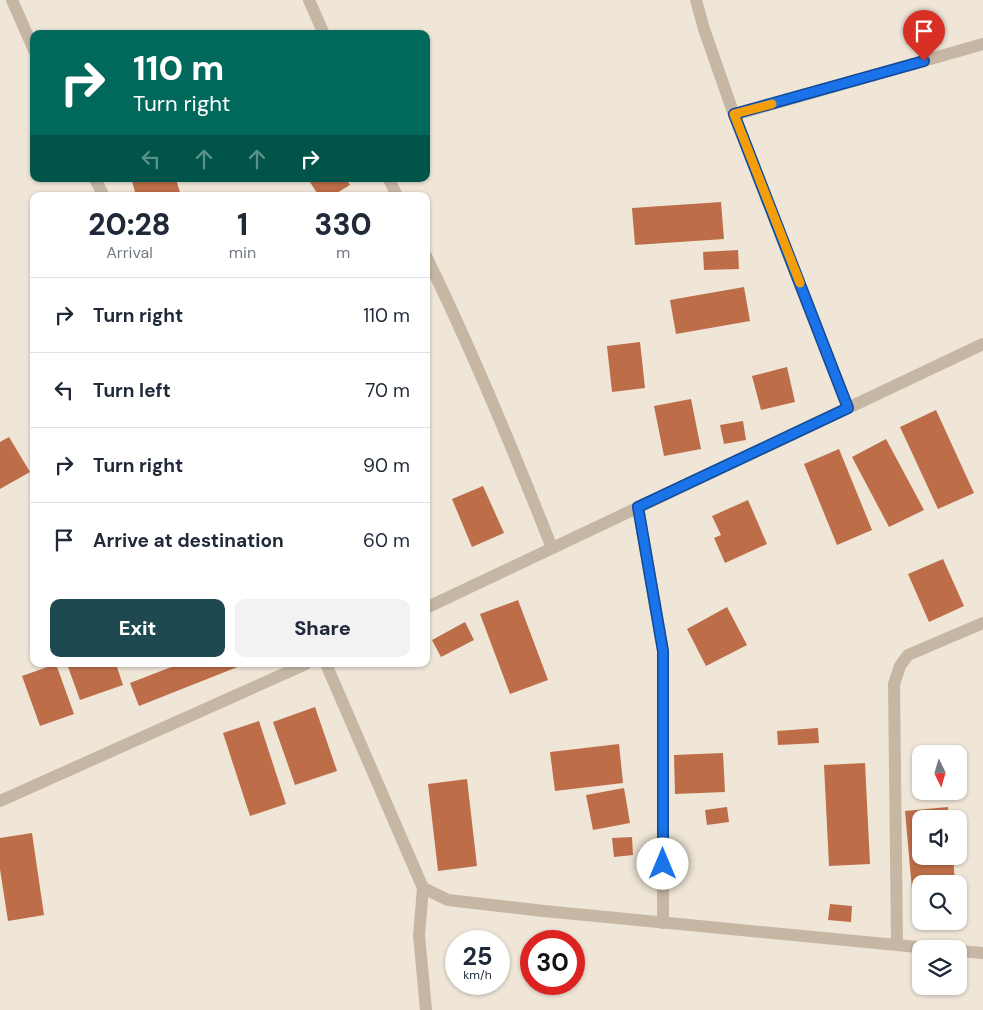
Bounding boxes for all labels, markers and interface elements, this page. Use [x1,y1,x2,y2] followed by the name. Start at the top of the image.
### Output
[903,10,945,61] pin
[910,17,938,45] icon: arrive
[133,45,224,91] text: 110 m
[50,50,115,115] icon: right
[133,89,230,118] text: Turn right
[137,145,165,173] icon: left
[190,145,218,173] icon: ahead
[243,145,271,173] icon: ahead
[296,145,324,173] icon: right
[88,205,171,244] text: 20:28
[237,205,248,244] text: 1
[314,205,372,244] text: 330
[106,242,153,263] text: Arrival
[229,242,256,263] text: min
[336,242,350,263] text: m
[50,301,78,329] icon: right
[93,303,183,328] text: Turn right
[363,303,410,328] text: 110 m
[50,376,78,404] icon: left
[93,378,171,403] text: Turn left
[365,378,410,403] text: 70 m
[50,451,78,479] icon: right
[93,453,183,478] text: Turn right
[363,453,410,478] text: 90 m
[50,526,78,554] icon: arrive
[93,528,284,553] text: Arrive at destination
[363,528,410,553] text: 60 m
[50,599,225,657] button: Exit
[235,599,410,657] button: Share
[912,745,968,800] north arrow
[912,745,967,995] map controls
[912,810,967,865] button: sound
[636,837,688,889] position arrow
[912,875,967,930] button: search
[520,930,585,995] speed limit sign: 30
[463,940,492,973] text: 25
[912,940,967,995] button: layers
[463,967,492,983] text: km/h

